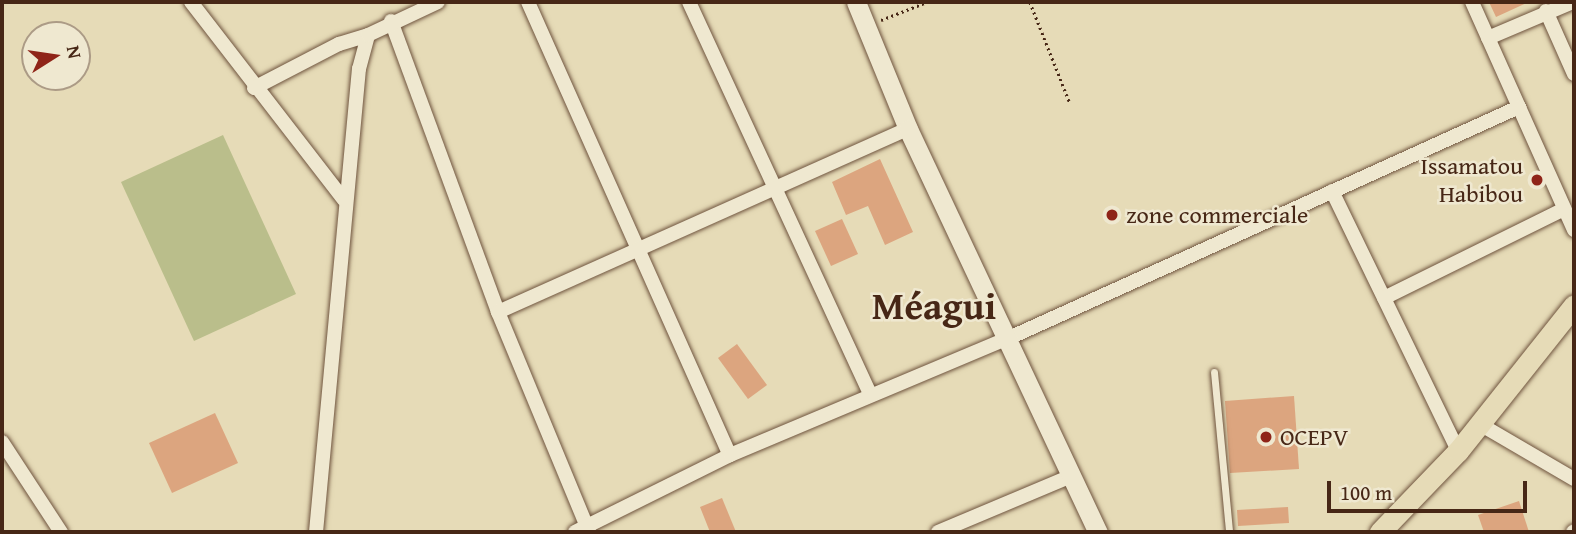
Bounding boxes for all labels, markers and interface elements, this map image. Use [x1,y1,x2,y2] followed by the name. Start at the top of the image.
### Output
[21,21,91,91] north arrow
[60,43,90,61] text: N
[1421,152,1523,208] place label: Issamatou Habibou
[1529,172,1545,188] marker: Issamatou Habibou
[1126,201,1308,229] place label: zone commerciale
[1104,207,1120,223] marker: zone commerciale
[872,283,996,329] district label: Méagui
[1280,423,1348,451] place label: OCEPV
[1258,429,1274,445] marker: OCEPV
[1331,468,1530,512] scale bar
[1340,477,1392,508] text: 100 m

